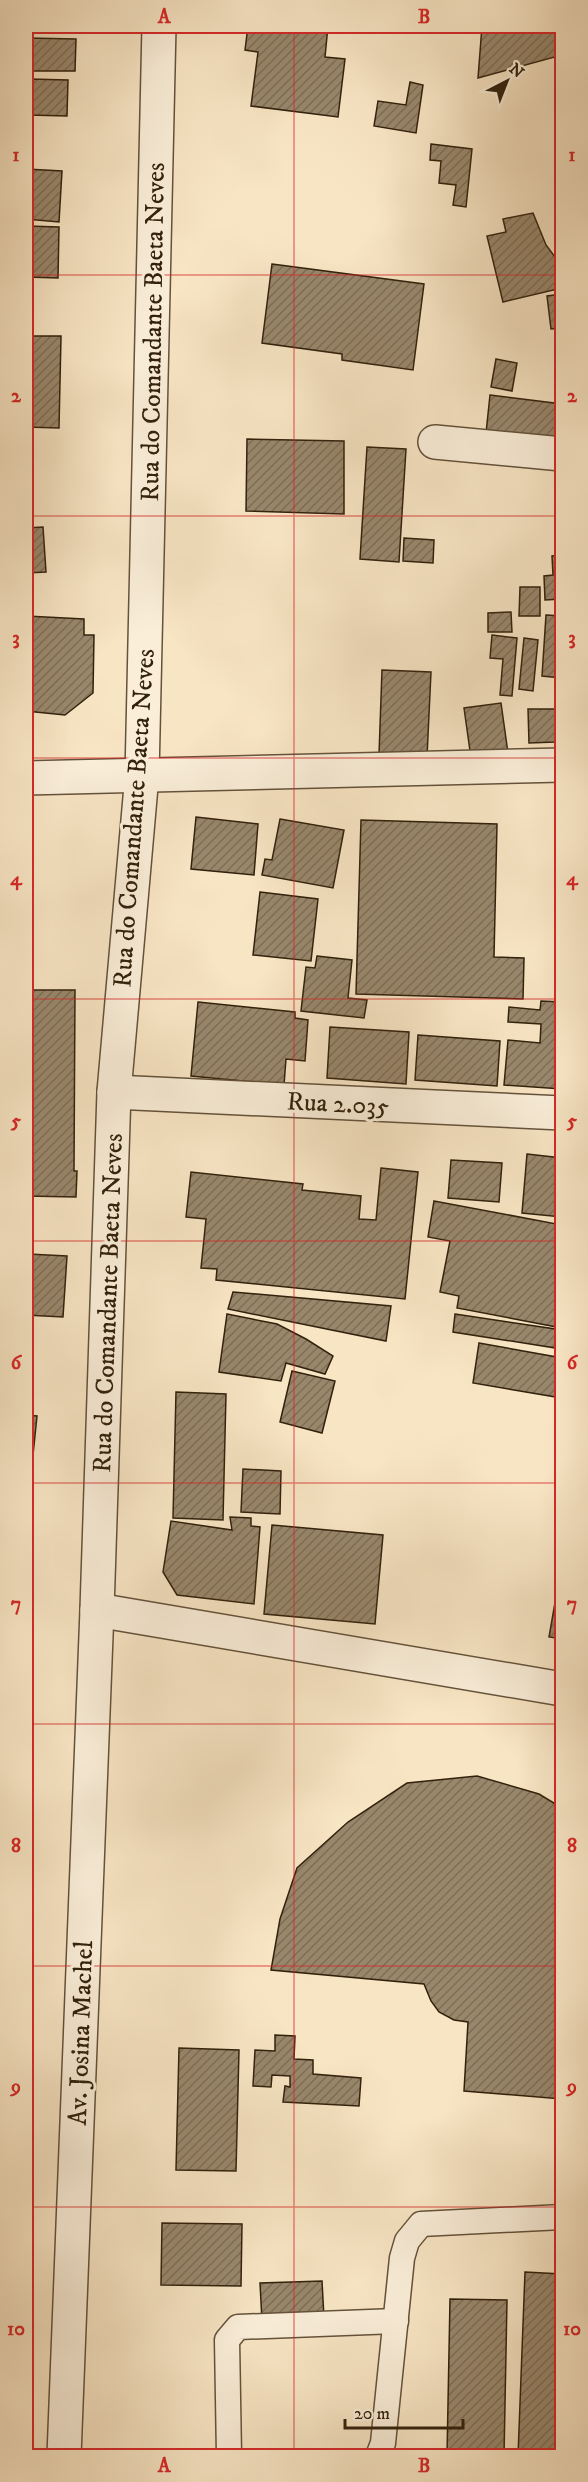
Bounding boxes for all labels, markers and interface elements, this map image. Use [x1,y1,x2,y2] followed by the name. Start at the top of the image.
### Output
[157,5,172,30] text: A
[418,5,430,30] text: B
[477,51,537,111] north arrow
[505,59,528,82] text: N
[12,143,20,168] text: 1
[568,143,576,168] text: 1
[134,162,173,502] street label: Rua do Comandante Baeta Neves
[11,384,22,409] text: 2
[567,384,578,409] text: 2
[12,626,20,651] text: 3
[568,626,576,651] text: 3
[106,648,163,989] street label: Rua do Comandante Baeta Neves
[10,867,23,892] text: 4
[566,867,579,892] text: 4
[286,1085,390,1124] street label: Rua 2.035
[10,1109,21,1134] text: 5
[566,1109,577,1134] text: 5
[86,1133,131,1473] street label: Rua do Comandante Baeta Neves
[11,1351,23,1376] text: 6
[567,1351,579,1376] text: 6
[11,1592,21,1617] text: 7
[567,1592,577,1617] text: 7
[11,1834,21,1859] text: 8
[567,1834,577,1859] text: 8
[62,1940,101,2126] street label: Av. Josina Machel
[9,2075,21,2100] text: 9
[565,2075,577,2100] text: 9
[7,2317,25,2342] text: 10
[563,2317,581,2342] text: 10
[345,2392,464,2430] scale bar
[354,2403,390,2425] text: 20 m
[157,2454,172,2479] text: A
[418,2454,430,2479] text: B

